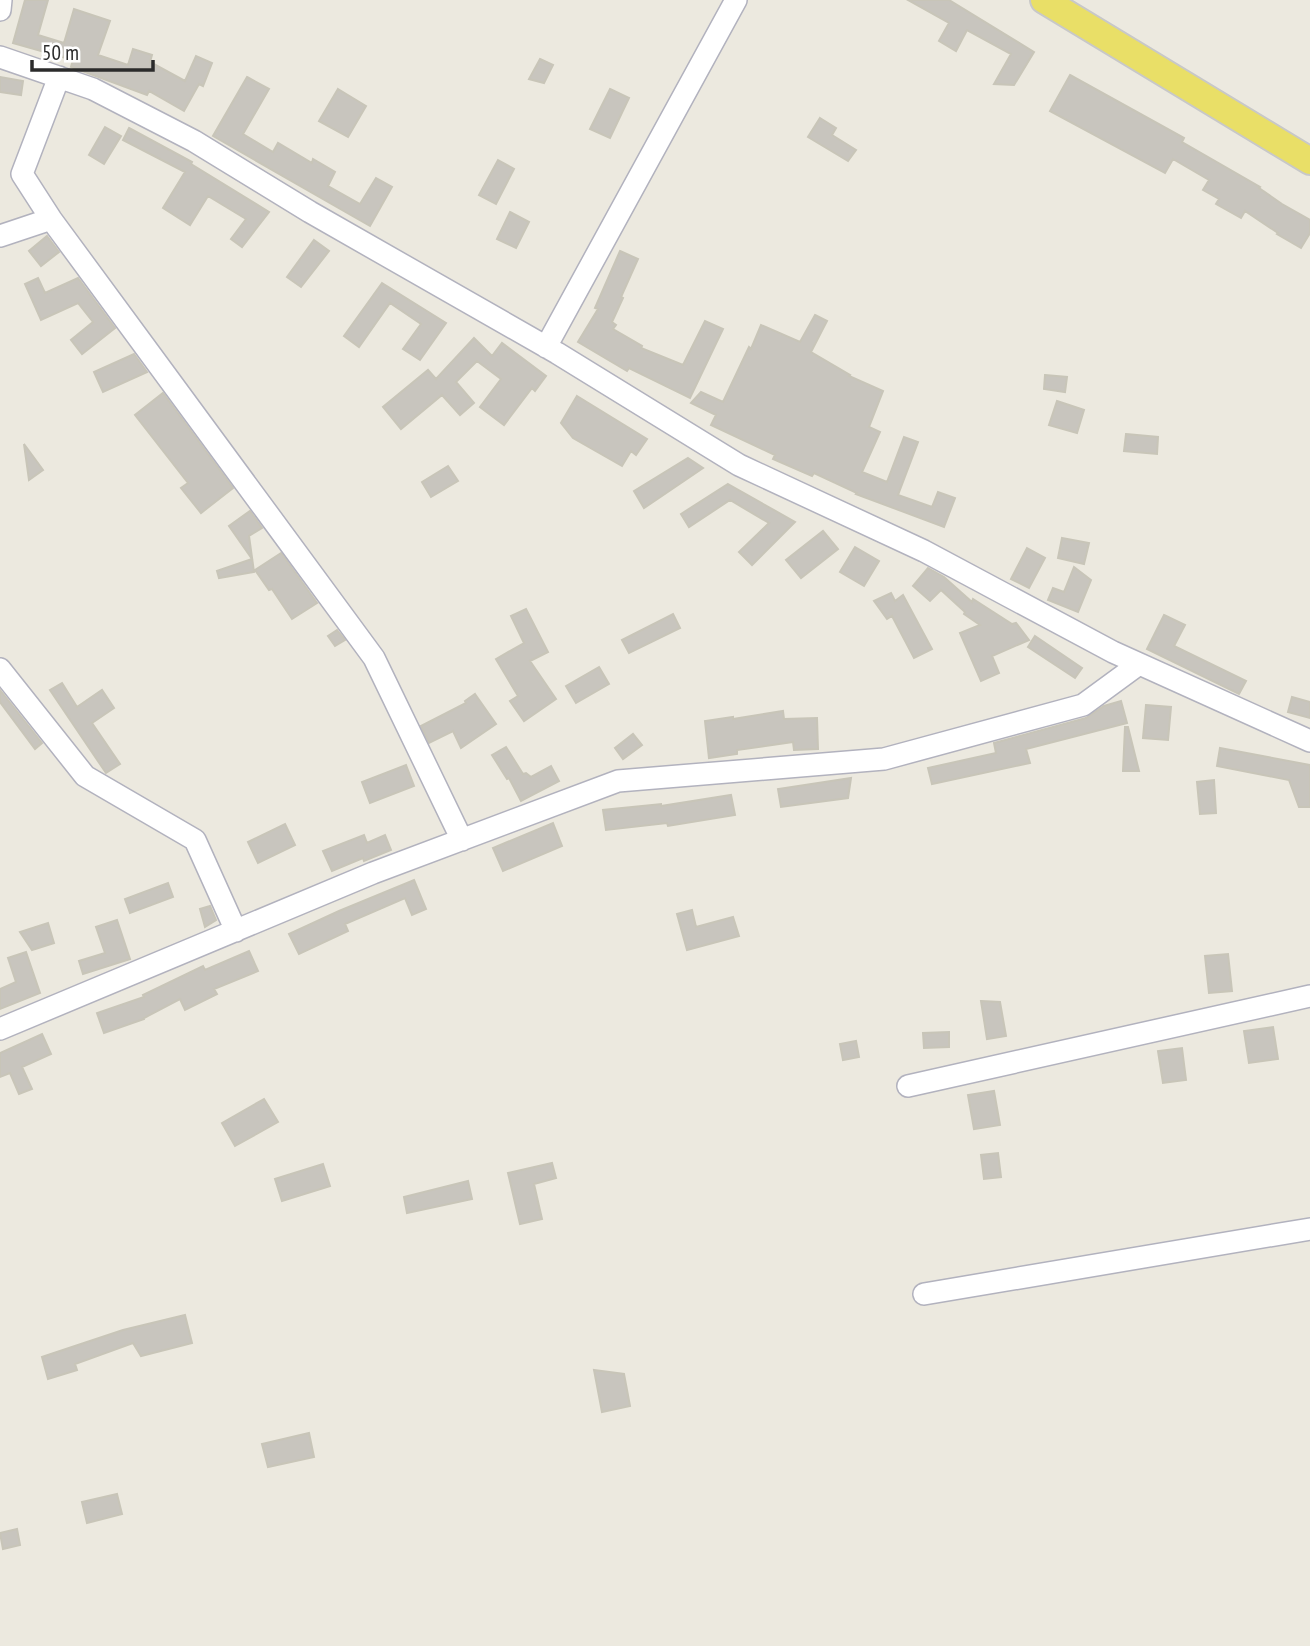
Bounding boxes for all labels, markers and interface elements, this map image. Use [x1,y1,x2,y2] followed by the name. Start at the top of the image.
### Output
[32,28,152,72] scale bar
[42,39,79,66] text: 50 m

